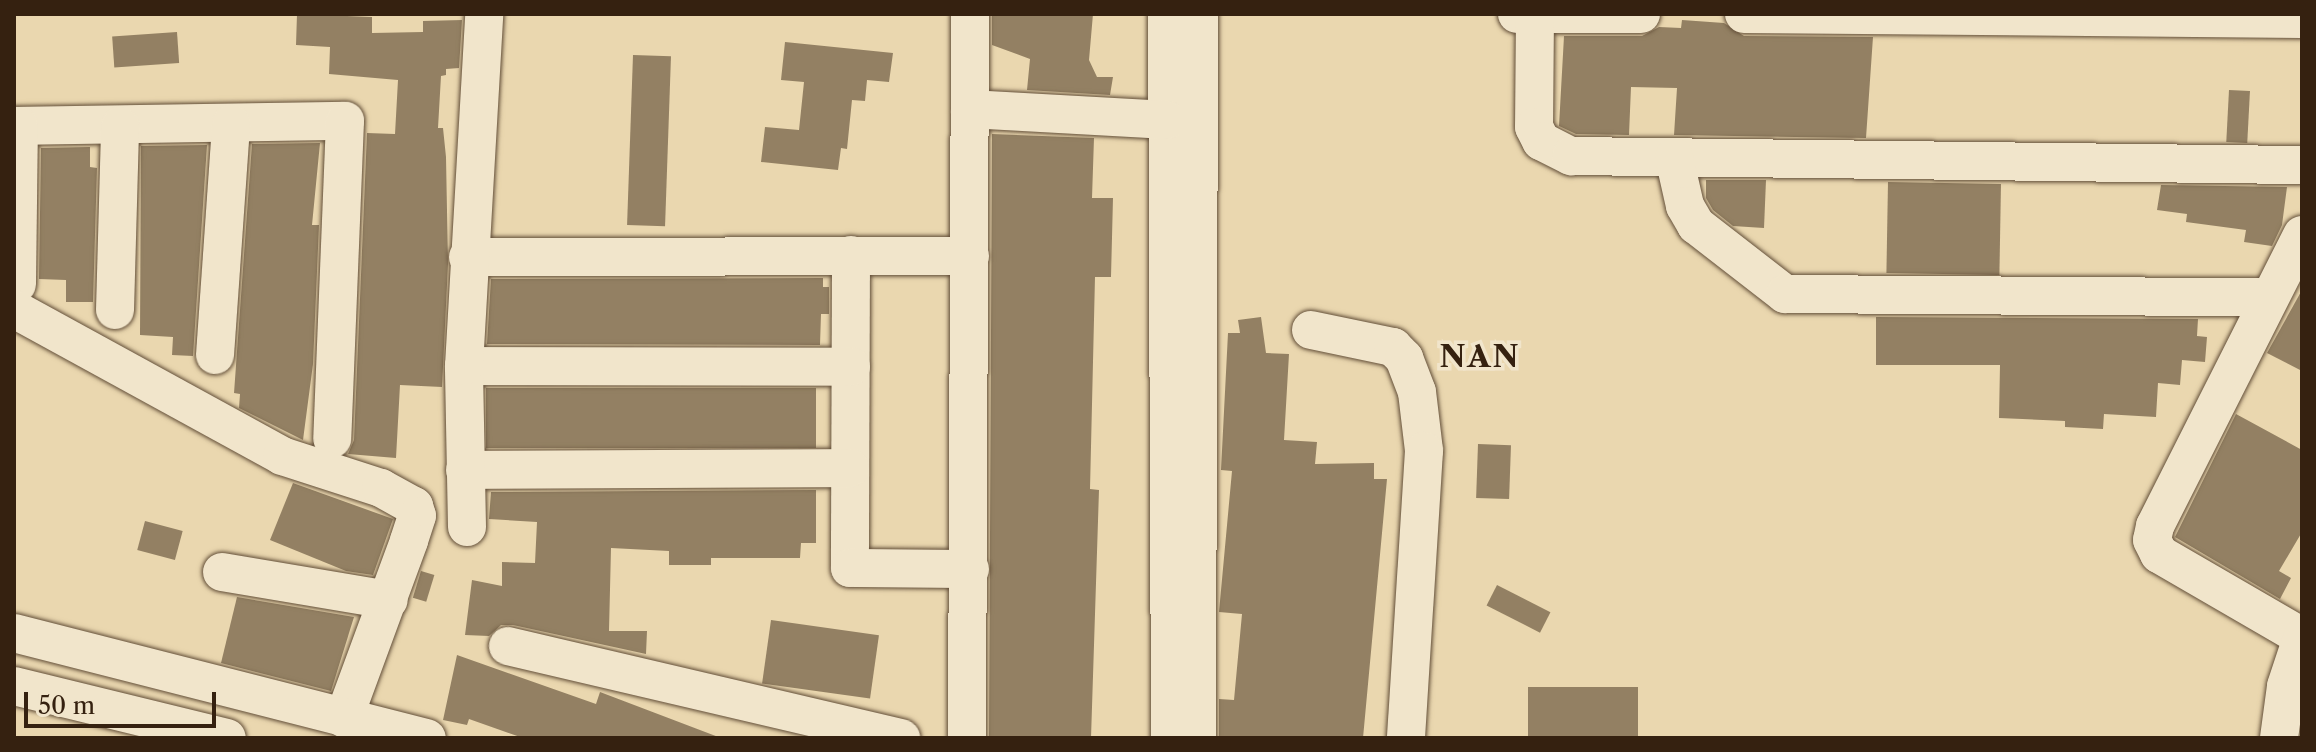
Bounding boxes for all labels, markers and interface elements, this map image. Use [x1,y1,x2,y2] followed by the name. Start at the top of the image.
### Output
[1439,339,1521,375] district label: NAN
[28,676,220,726] scale bar
[38,691,95,720] text: 50 m

